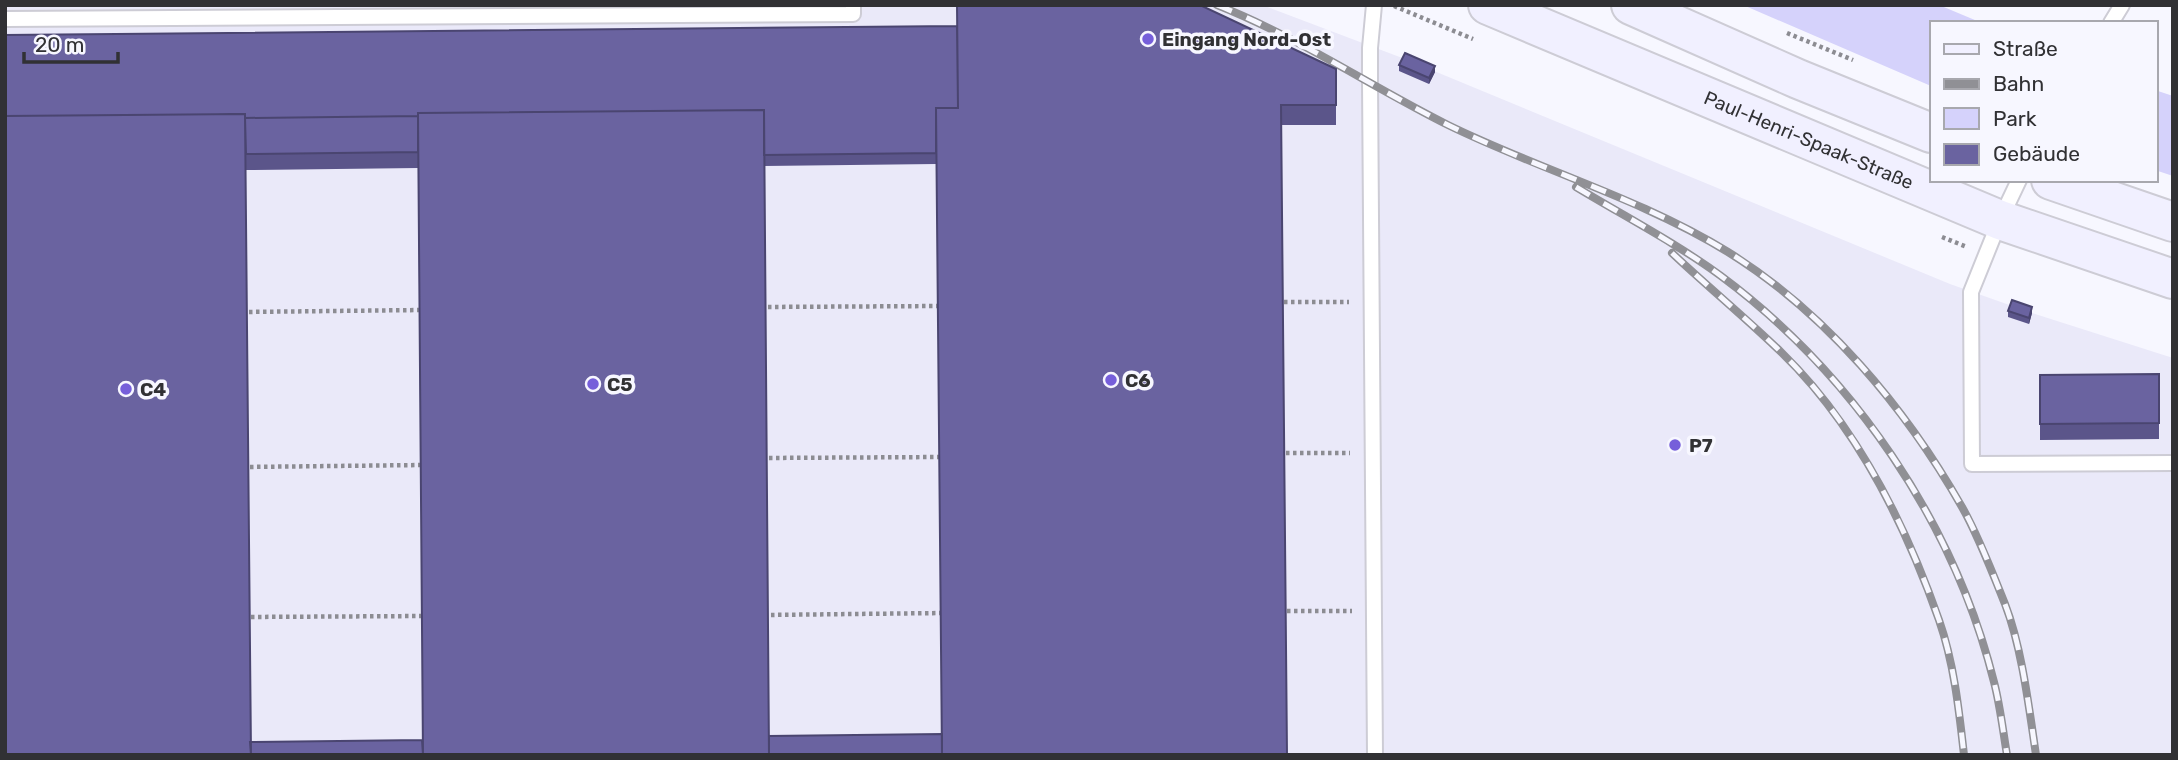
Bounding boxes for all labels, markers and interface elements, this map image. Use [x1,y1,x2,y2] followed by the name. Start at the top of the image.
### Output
[24,21,119,65] scale bar
[1930,21,2157,182] legend
[1162,28,1331,51] place label: Eingang Nord-Ost
[1140,31,1156,47] marker: Eingang Nord-Ost
[35,32,84,57] text: 20 m
[1993,36,2058,61] text: Straße
[1993,71,2044,96] text: Bahn
[1701,86,1917,194] street label: Paul-Henri-Spaak-Straße
[1993,106,2037,131] text: Park
[1993,141,2080,166] text: Gebäude
[1125,369,1151,392] place label: C6
[1103,372,1119,388] marker: C6
[607,373,633,396] place label: C5
[585,376,601,392] marker: C5
[140,378,166,401] place label: C4
[118,381,134,397] marker: C4
[1689,434,1713,457] place label: P7
[1667,437,1683,453] marker: P7

